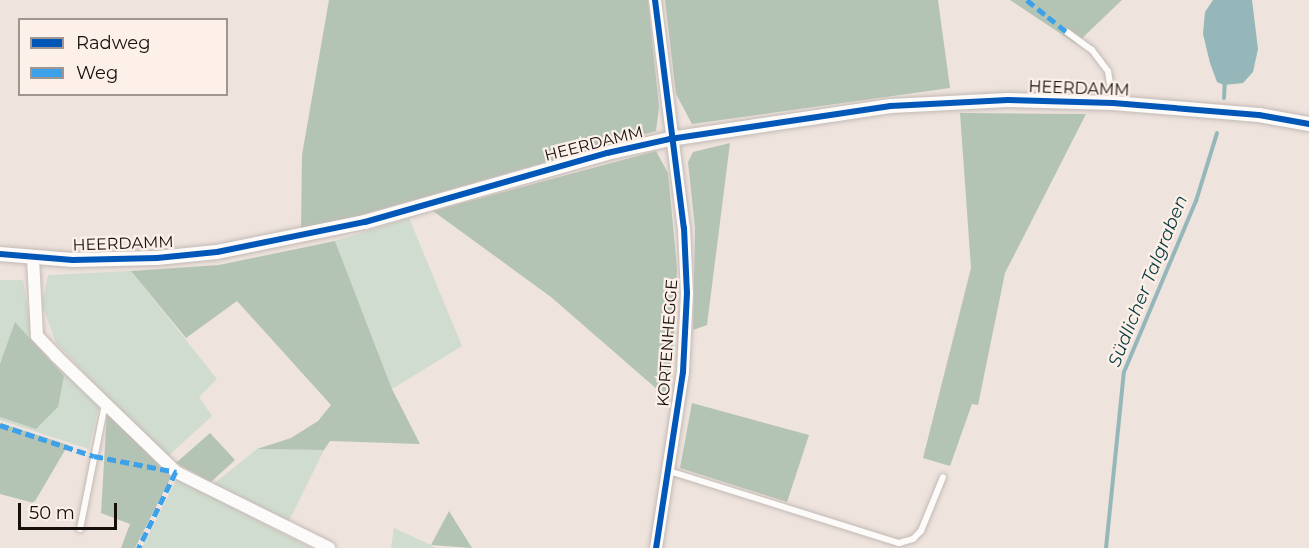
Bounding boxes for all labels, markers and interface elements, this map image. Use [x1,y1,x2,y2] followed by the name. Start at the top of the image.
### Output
[18,18,228,96] legend
[76,32,151,54] text: Radweg
[76,62,118,84] text: Weg
[1028,78,1130,100] street label: HEERDAMM
[543,122,645,166] street label: HEERDAMM
[1104,192,1192,370] water label: Südlicher Talgraben
[72,233,174,255] street label: HEERDAMM
[654,279,682,407] street label: KORTENHEGGE
[21,491,120,529] scale bar
[29,502,75,524] text: 50 m

